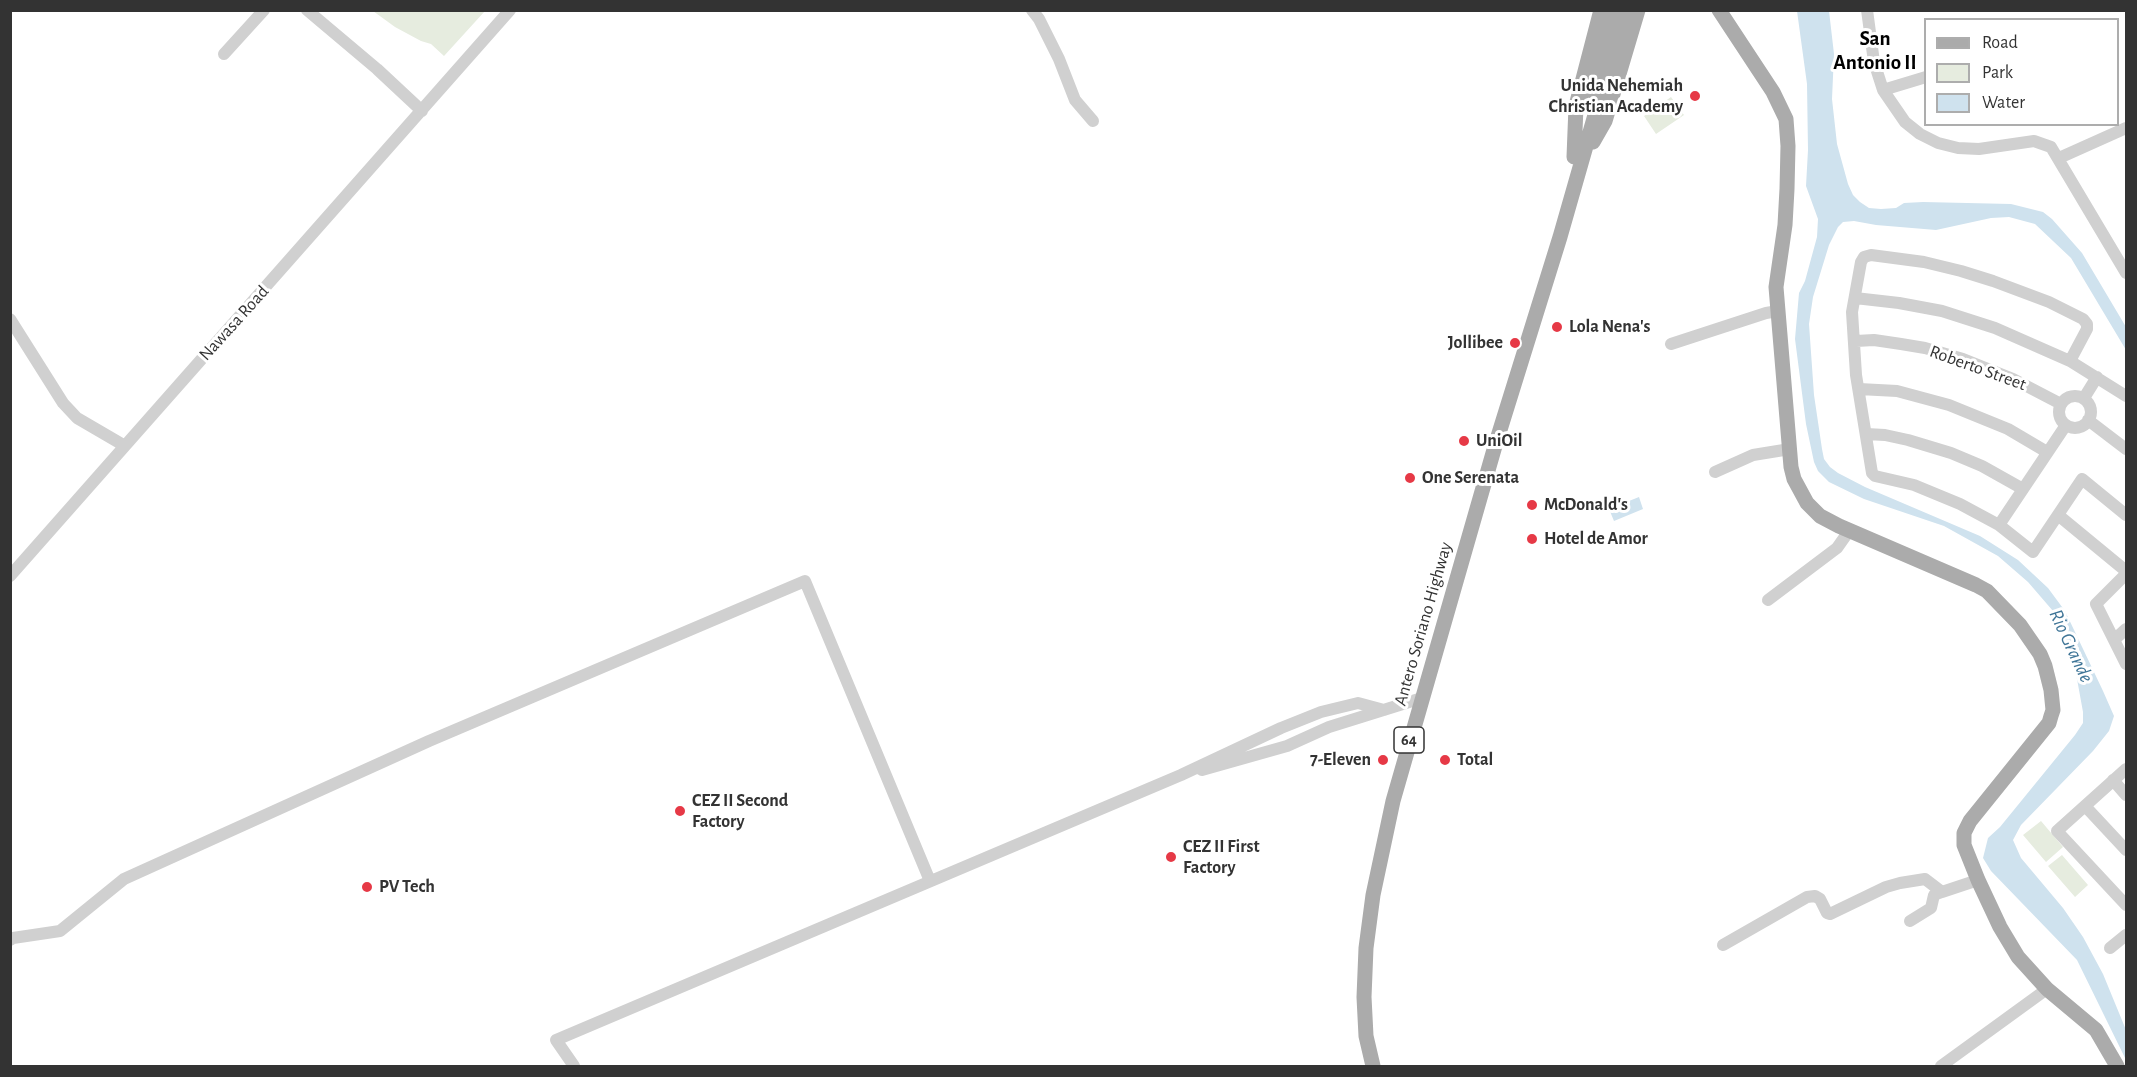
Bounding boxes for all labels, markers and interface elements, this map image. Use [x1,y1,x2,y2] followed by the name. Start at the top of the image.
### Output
[1924,18,2119,126] legend
[1833,26,1917,76] district label: San Antonio II
[1982,34,2018,52] text: Road
[1982,64,2013,82] text: Park
[1549,75,1683,118] place label: Unida Nehemiah Christian Academy
[1688,89,1702,103] marker: Unida Nehemiah Christian Academy
[1982,94,2025,112] text: Water
[195,281,273,365] street label: Nawasa Road
[1569,316,1650,338] place label: Lola Nena's
[1550,320,1564,334] marker: Lola Nena's
[1448,332,1503,354] place label: Jollibee
[1508,336,1522,350] marker: Jollibee
[1927,341,2029,395] street label: Roberto Street
[1476,430,1522,452] place label: UniOil
[1457,434,1471,448] marker: UniOil
[1422,467,1519,489] place label: One Serenata
[1403,471,1417,485] marker: One Serenata
[1544,494,1628,516] place label: McDonald's
[1525,498,1539,512] marker: McDonald's
[1544,528,1648,550] place label: Hotel de Amor
[1525,532,1539,546] marker: Hotel de Amor
[1389,540,1457,708] street label: Antero Soriano Highway
[2044,606,2098,686] water label: Rio Grande
[1394,727,1424,753] road number: 64
[1310,749,1371,771] place label: 7-Eleven
[1457,749,1493,771] place label: Total
[1376,753,1390,767] marker: 7-Eleven
[1438,753,1452,767] marker: Total
[692,790,788,832] place label: CEZ II Second Factory
[673,804,687,818] marker: CEZ II Second Factory
[1183,836,1260,878] place label: CEZ II First Factory
[1164,850,1178,864] marker: CEZ II First Factory
[379,876,435,898] place label: PV Tech
[360,880,374,894] marker: PV Tech

